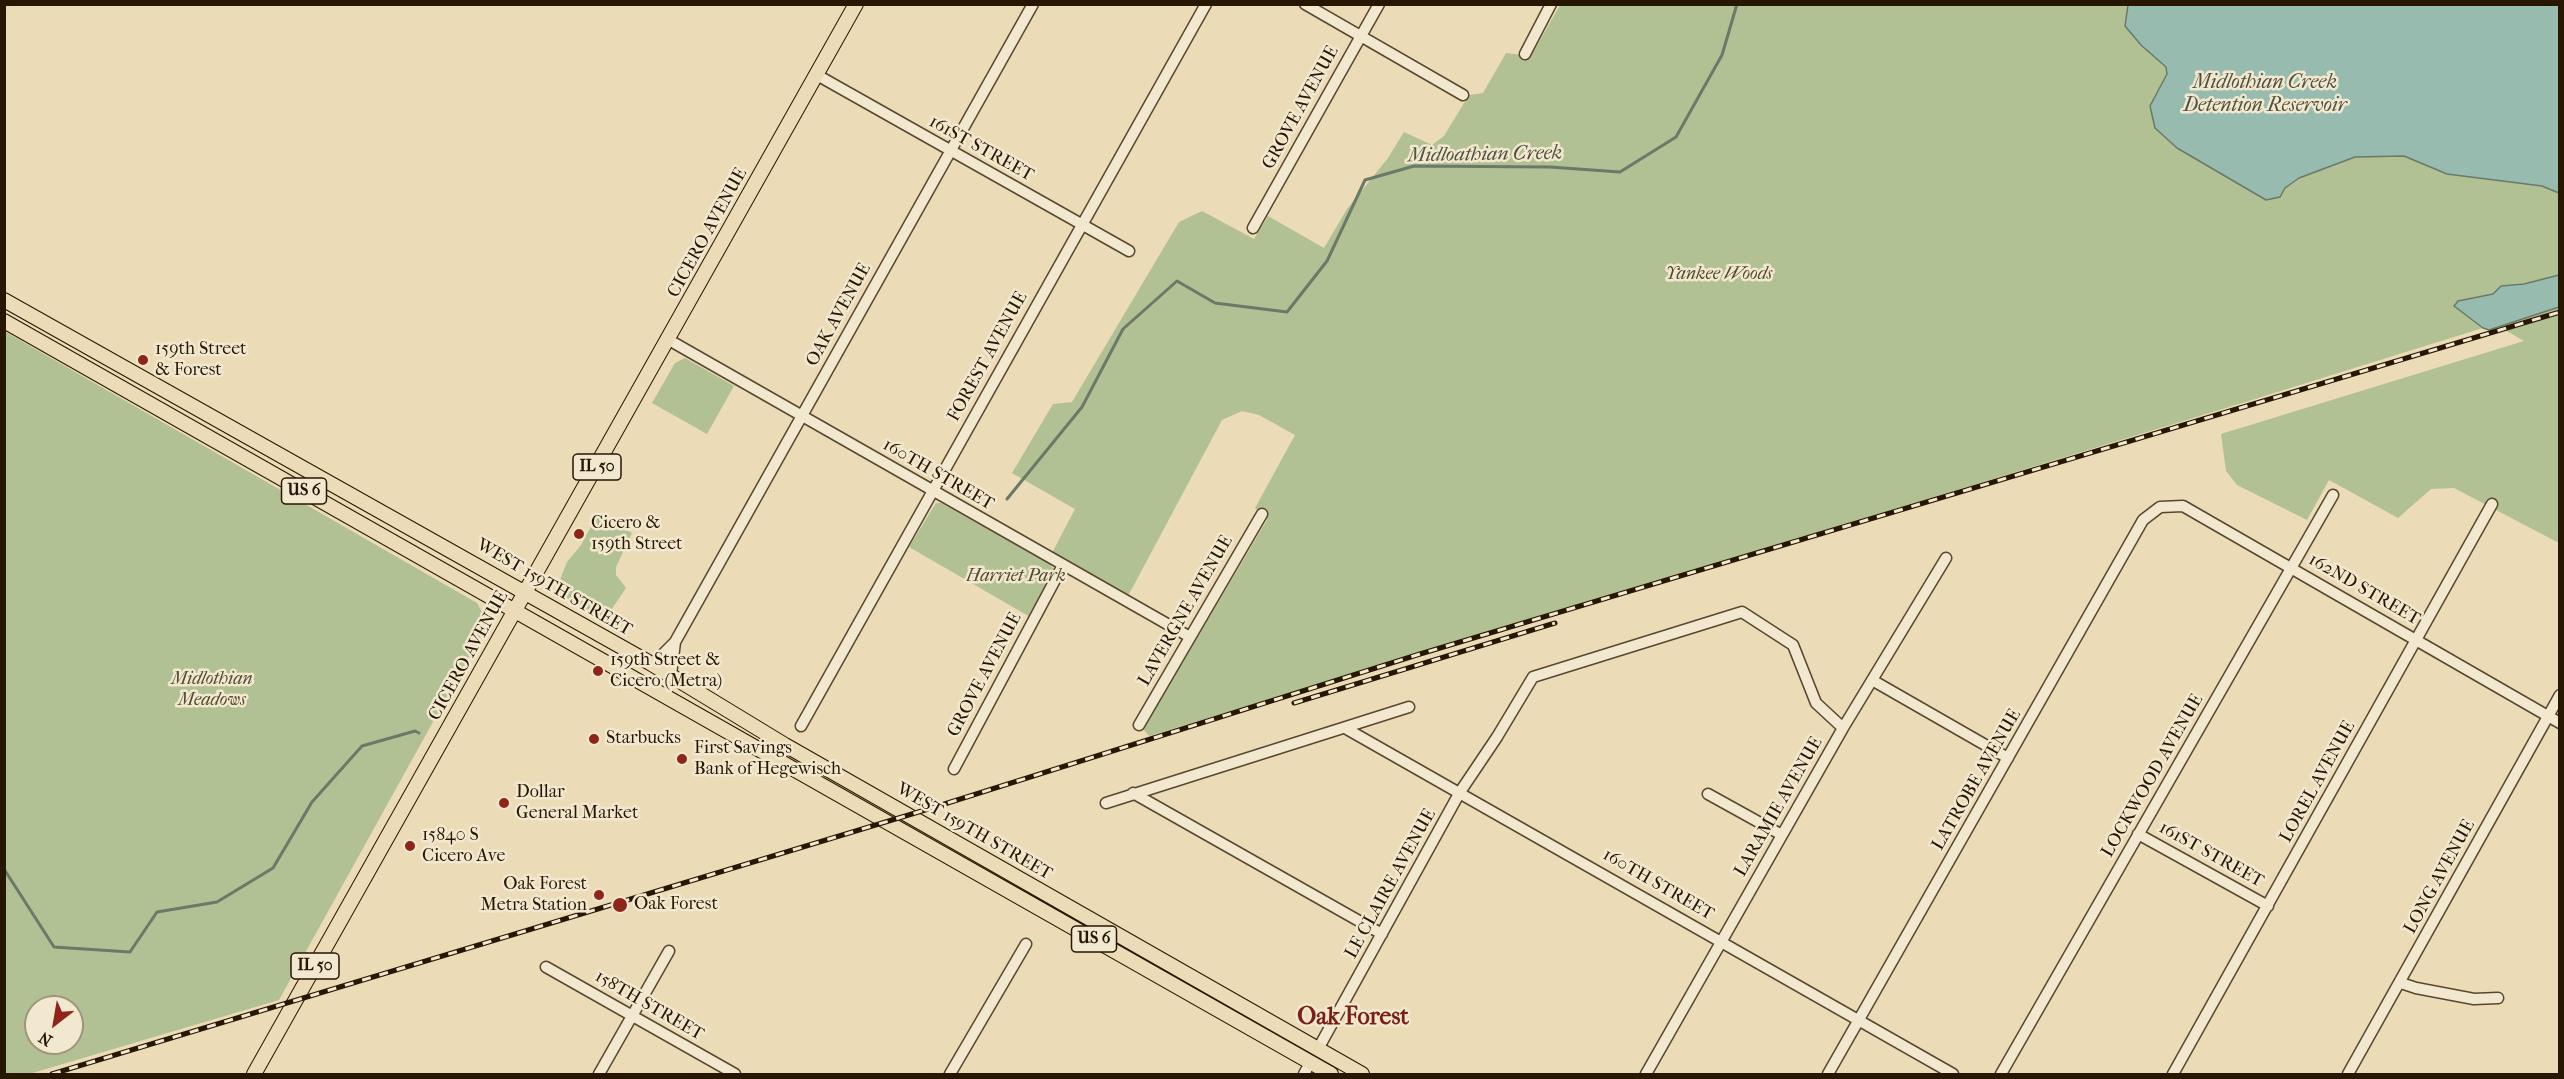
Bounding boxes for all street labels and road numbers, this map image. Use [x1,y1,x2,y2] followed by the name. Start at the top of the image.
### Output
[1258,43,1344,173] street label: GROVE AVENUE
[925,111,1037,187] street label: 161ST STREET
[664,165,752,301] street label: CICERO AVENUE
[802,260,876,370] street label: OAK AVENUE
[943,288,1033,426] street label: FOREST AVENUE
[879,434,997,516] street label: 160TH STREET
[573,454,621,480] road number: IL 50
[282,478,326,504] road number: US 6
[1134,532,1238,690] street label: LAVERGNE AVENUE
[472,535,636,641] street label: WEST 159TH STREET
[2304,549,2424,631] street label: 162ND STREET
[425,588,513,724] street label: CICERO AVENUE
[943,609,1027,741] street label: GROVE AVENUE
[2097,691,2209,861] street label: LOCKWOOD AVENUE
[1928,706,2026,854] street label: LATROBE AVENUE
[2276,717,2360,847] street label: LOREL AVENUE
[1730,733,1828,881] street label: LARAMIE AVENUE
[892,779,1056,885] street label: WEST 159TH STREET
[1341,806,1441,962] street label: LE CLAIRE AVENUE
[2400,816,2480,938] street label: LONG AVENUE
[2155,817,2267,893] street label: 161ST STREET
[1599,844,1717,926] street label: 160TH STREET
[1072,926,1116,952] road number: US 6
[291,953,339,979] road number: IL 50
[591,966,707,1046] street label: 158TH STREET

